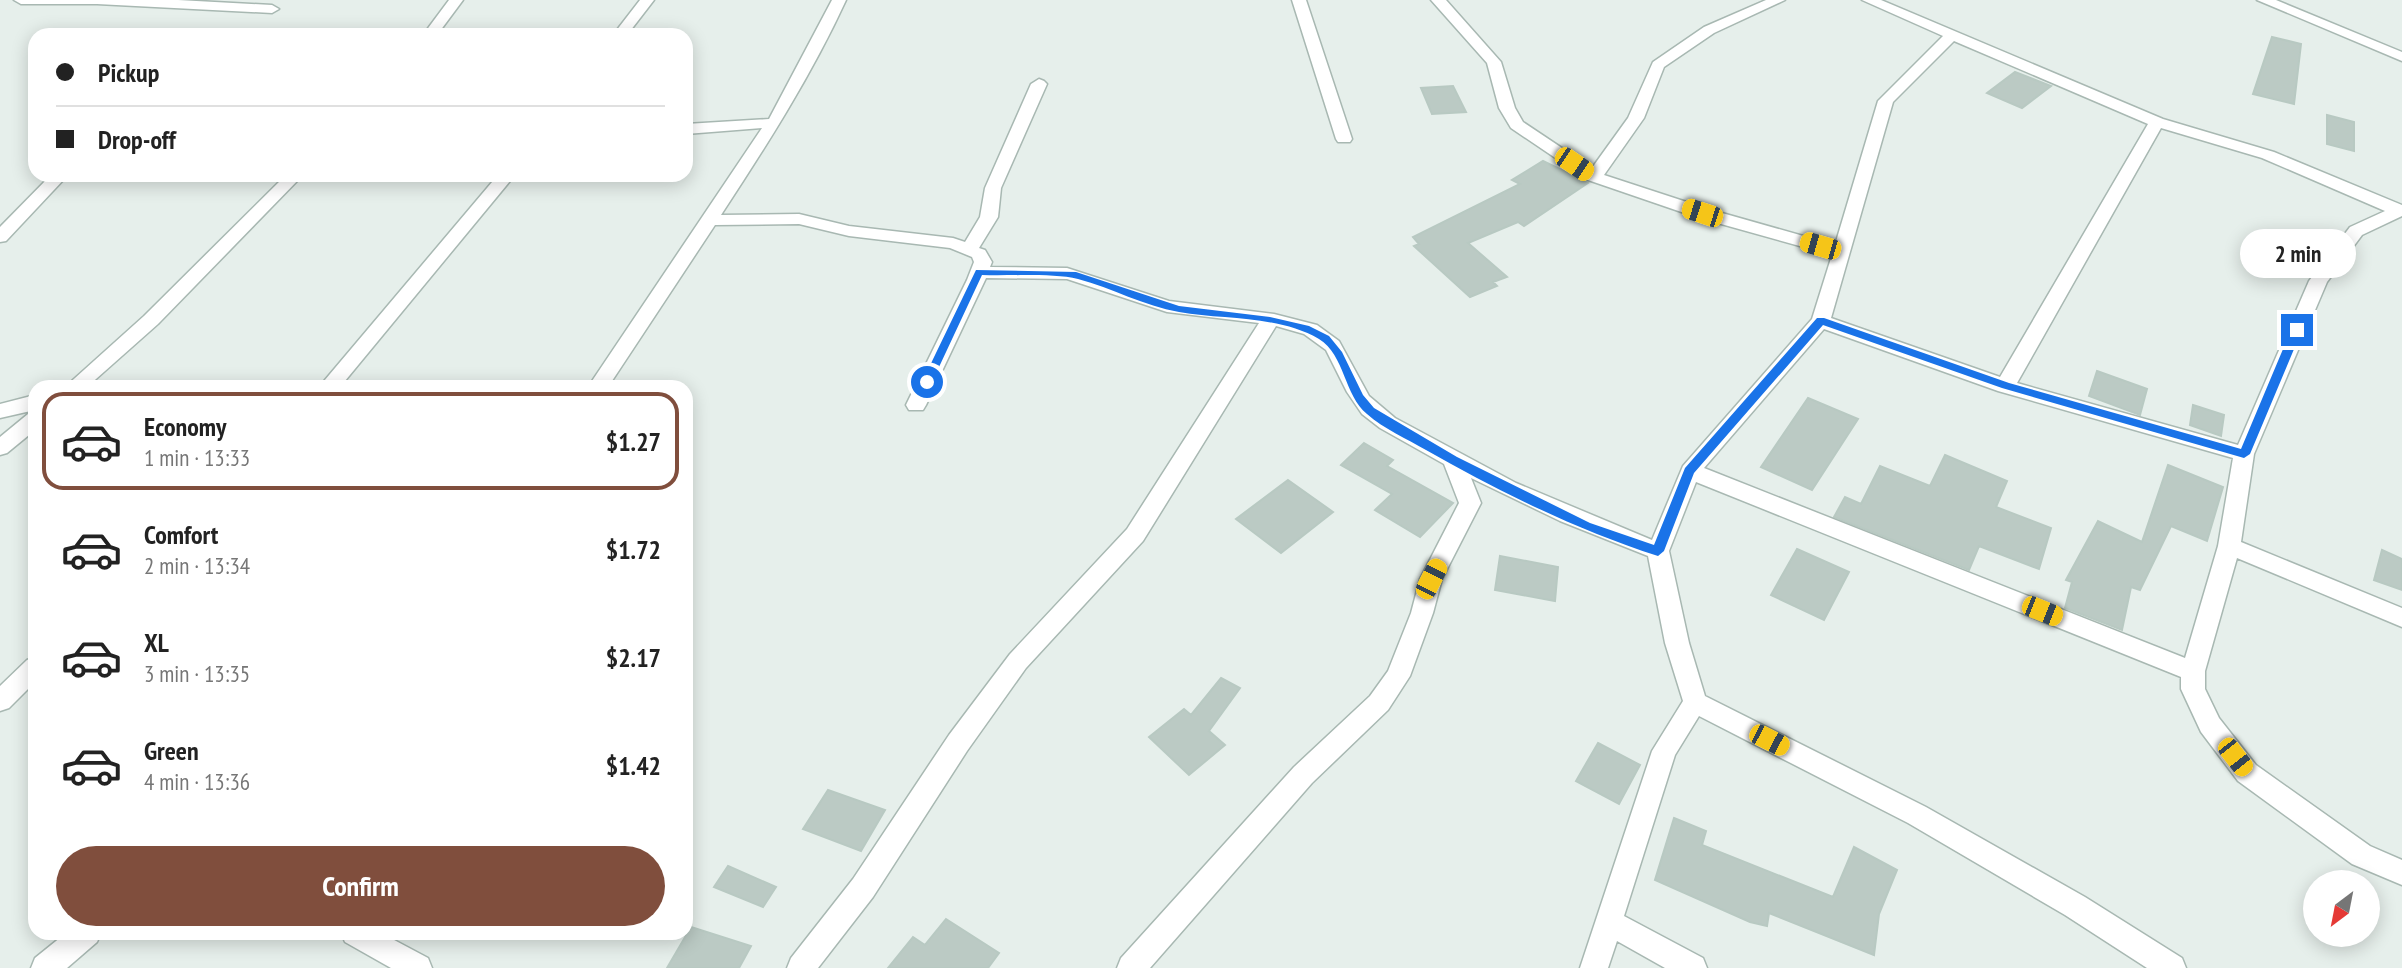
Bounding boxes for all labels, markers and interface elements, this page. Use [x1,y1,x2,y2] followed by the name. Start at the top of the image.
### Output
[98,56,159,89] text: Pickup
[98,123,176,156] text: Drop-off
[1551,144,1598,184] car
[1679,197,1726,229] car
[2239,229,2355,278] callout: 2 min
[1797,230,1844,262] car
[2275,239,2321,268] text: 2 min
[2281,314,2313,346] route end
[911,366,943,398] route start
[60,410,123,473] icon: car
[144,410,226,443] text: Economy
[606,425,661,458] text: $1.27
[144,443,250,472] text: 1 min · 13:33
[60,518,123,581] icon: car
[144,518,218,551] text: Comfort
[606,533,661,566] text: $1.72
[144,551,250,580] text: 2 min · 13:34
[1413,556,1450,602] car
[2019,593,2066,629] car
[60,626,123,689] icon: car
[144,626,169,659] text: XL
[606,641,661,674] text: $2.17
[144,659,250,688] text: 3 min · 13:35
[1746,721,1793,759] car
[60,734,123,797] icon: car
[144,734,199,767] text: Green
[2214,734,2257,780] car
[606,749,661,782] text: $1.42
[144,767,250,796] text: 4 min · 13:36
[56,846,665,926] button: Confirm
[2303,870,2380,947] north arrow
[2303,870,2380,947] map controls

